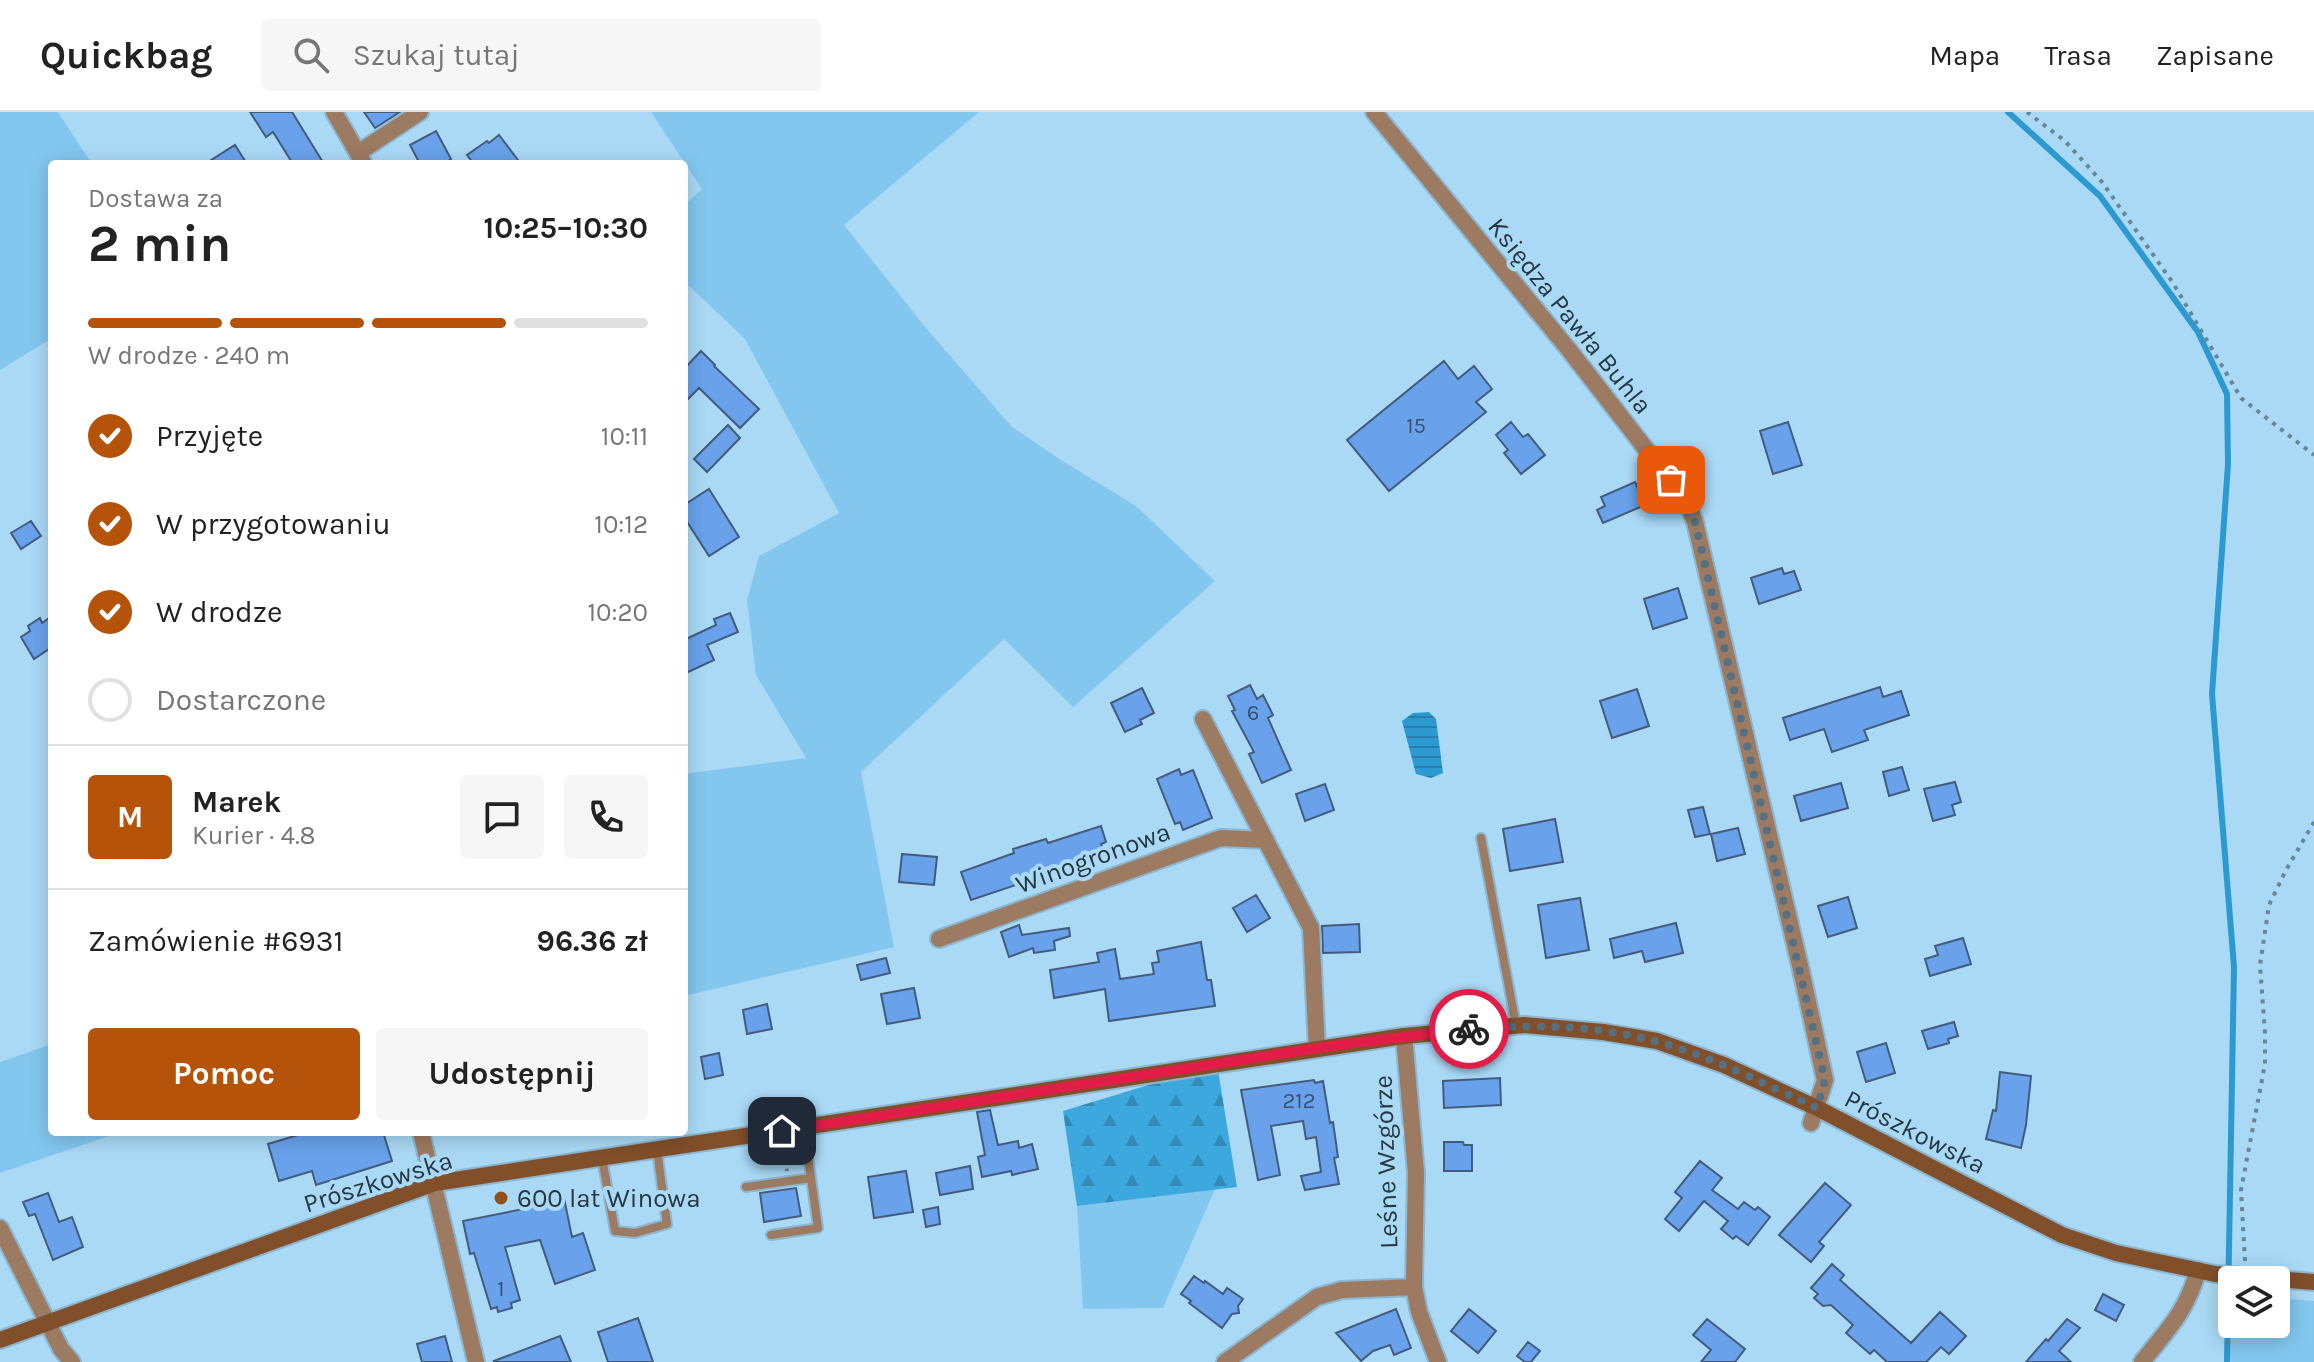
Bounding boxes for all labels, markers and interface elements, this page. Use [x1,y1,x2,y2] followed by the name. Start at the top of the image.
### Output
[261,19,821,91] search box
[40,33,213,78] text: Quickbag
[289,33,333,77] icon: search
[353,37,520,73] text: Szukaj tutaj
[1929,39,2000,72] text: Mapa
[2044,39,2112,72] text: Trasa
[2156,39,2274,72] text: Zapisane
[88,183,223,214] text: Dostawa za
[483,210,648,246] text: 10:25–10:30
[1481,212,1659,420] street label: Księdza Pawła Buhla
[88,213,231,274] text: 2 min
[88,340,290,371] text: W drodze · 240 m
[1406,413,1426,439] house number: 15
[88,414,132,458] icon: check
[156,418,263,454] text: Przyjęte
[601,421,648,452] text: 10:11
[1637,446,1705,514] pin
[1649,458,1693,502] icon: bag
[88,502,132,546] icon: check
[156,506,391,542] text: W przygotowaniu
[594,509,648,540] text: 10:12
[88,590,132,634] icon: check
[156,594,282,630] text: W drodze
[587,597,648,628] text: 10:20
[156,682,326,718] text: Dostarczone
[1247,700,1259,726] house number: 6
[460,775,544,859] button: chat
[564,775,648,859] button: phone
[192,784,281,820] text: Marek
[117,799,143,835] text: M
[1011,816,1175,900] street label: Winogronowa
[192,820,316,851] text: Kurier · 4.8
[88,923,343,959] text: Zamówienie #6931
[537,923,648,959] text: 96.36 zł
[1429,989,1509,1069] courier
[1447,1007,1491,1051] icon: bike
[88,1028,360,1120] button: Pomoc
[376,1028,648,1120] button: Udostępnij
[1367,1075,1405,1249] street label: Leśne Wzgórze
[1839,1083,1991,1181] street label: Prószkowska
[1283,1088,1315,1114] house number: 212
[748,1097,816,1165] pin
[760,1109,804,1153] icon: home
[300,1145,456,1219] street label: Prószkowska
[517,1183,701,1214] place label: 600 lat Winowa
[492,1189,510,1207] marker: 600 lat Winowa
[2218,1266,2290,1338] map controls
[2218,1266,2290,1338] button: layers
[497,1276,505,1302] house number: 1

